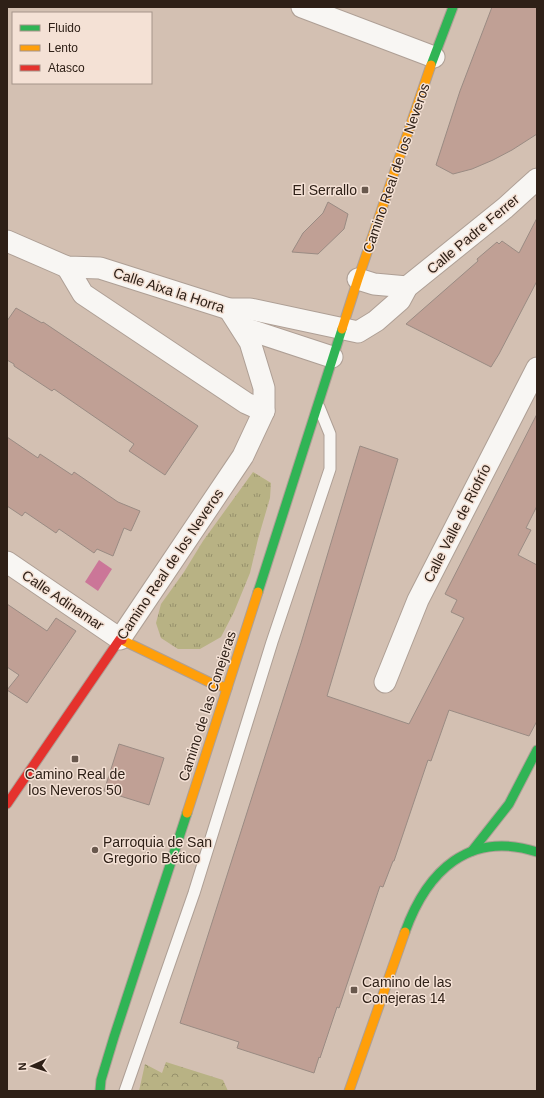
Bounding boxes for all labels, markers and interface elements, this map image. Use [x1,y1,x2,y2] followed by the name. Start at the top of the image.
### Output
[12,12,152,84] legend
[48,21,81,35] text: Fluido
[48,41,78,55] text: Lento
[48,61,85,75] text: Atasco
[359,81,433,255] street label: Camino Real de los Neveros
[292,182,357,198] place label: El Serrallo
[360,185,370,195] marker: El Serrallo
[424,191,523,277] street label: Calle Padre Ferrer
[111,264,227,316] street label: Calle Aixa la Horra
[420,461,494,585] street label: Calle Valle de Riofrío
[114,486,226,642] street label: Camino Real de los Neveros
[19,567,107,633] street label: Calle Adinamar
[175,629,239,783] street label: Camino de las Conejeras
[70,754,80,764] marker: Camino Real de los Neveros 50
[25,766,125,798] place label: Camino Real de los Neveros 50
[103,834,212,866] place label: Parroquia de San Gregorio Bético
[90,845,100,855] marker: Parroquia de San Gregorio Bético
[362,974,452,1006] place label: Camino de las Conejeras 14
[349,985,359,995] marker: Camino de las Conejeras 14
[12,1046,52,1086] north arrow
[16,1062,28,1071] text: N

